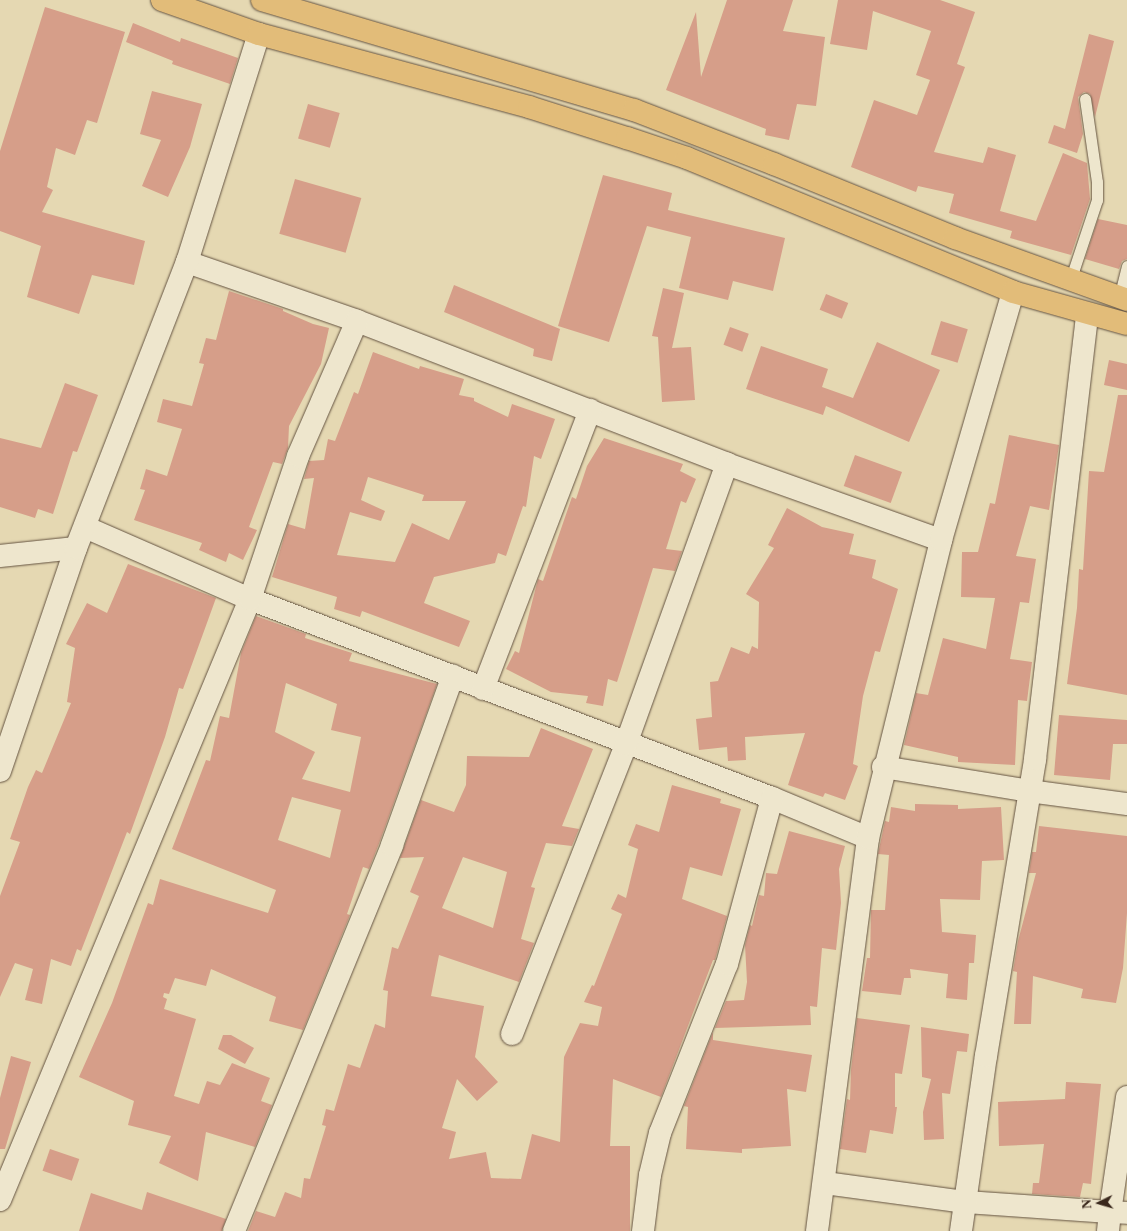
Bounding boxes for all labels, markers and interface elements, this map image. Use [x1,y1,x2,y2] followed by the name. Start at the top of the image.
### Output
[1079,1183,1119,1223] north arrow
[1080,1199,1094,1209] text: N

